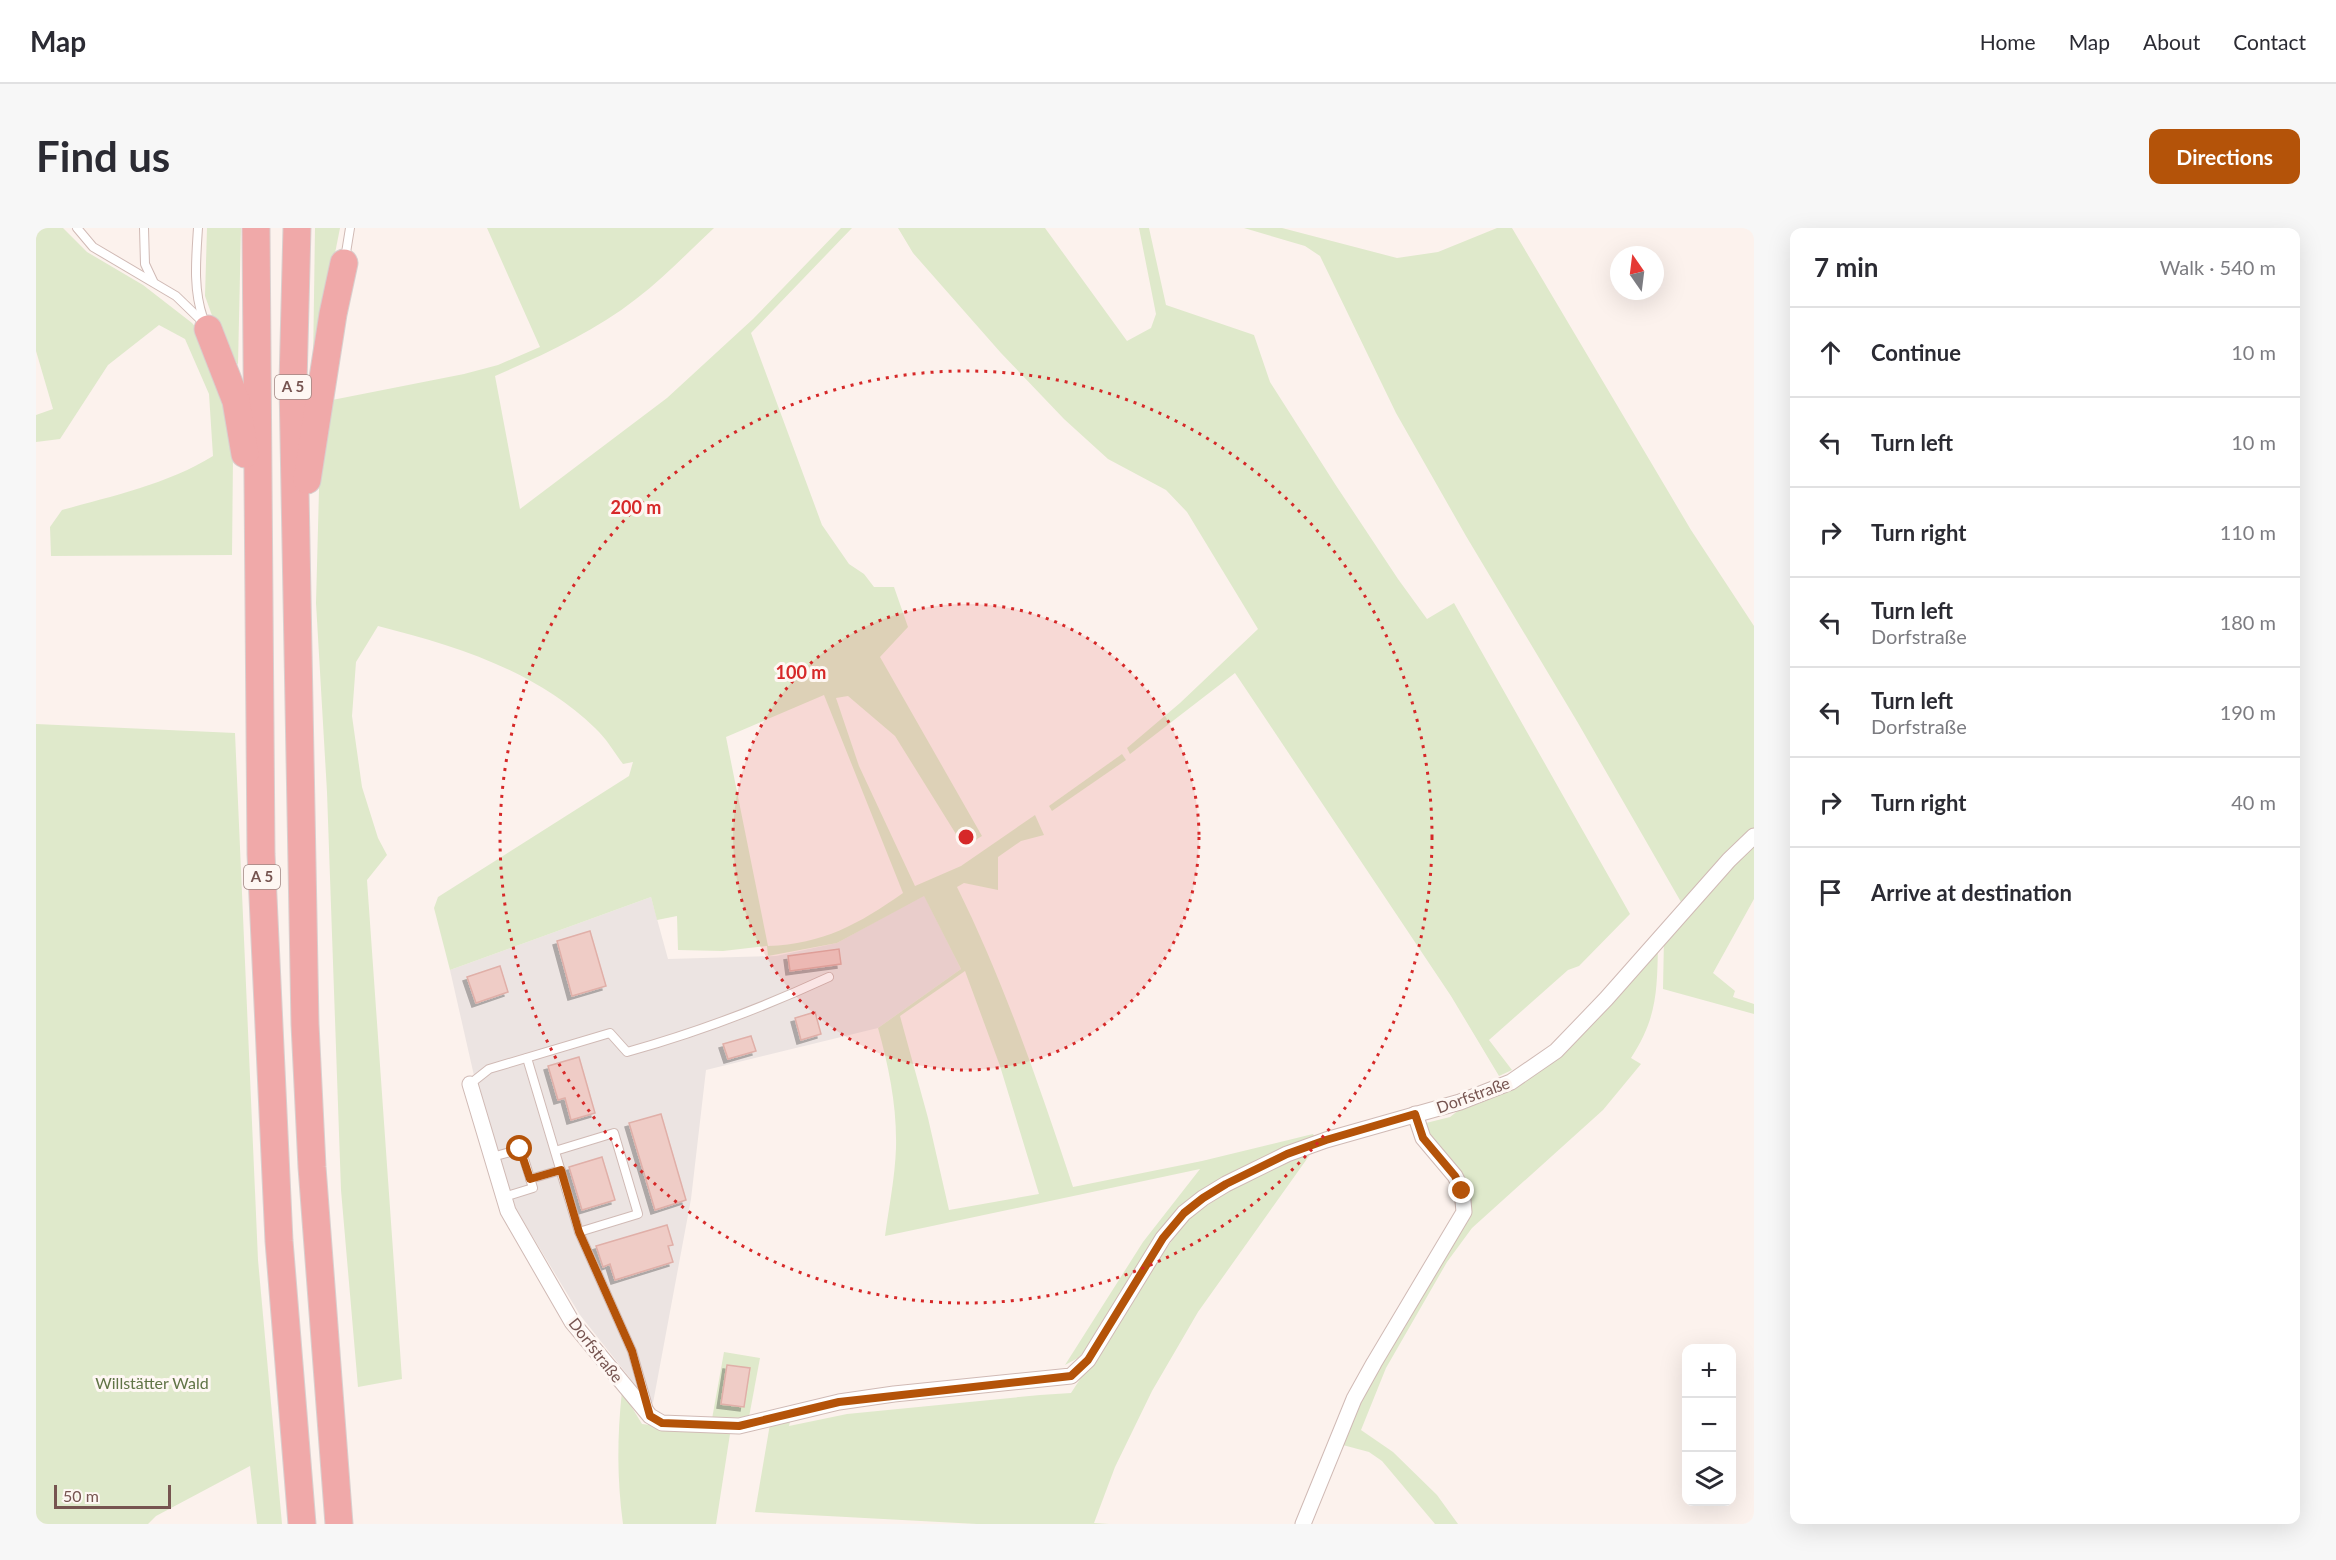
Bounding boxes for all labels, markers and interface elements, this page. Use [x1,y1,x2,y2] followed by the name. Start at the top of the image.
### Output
[30,24,86,58] text: Map
[1980,29,2036,54] text: Home
[2069,29,2110,54] text: Map
[2143,29,2200,54] text: About
[2233,29,2306,54] text: Contact
[2149,129,2300,184] button: Directions
[36,131,170,181] text: Find us
[1610,246,1664,300] north arrow
[1814,251,1878,283] text: 7 min
[2160,255,2276,279] text: Walk · 540 m
[1814,336,1847,369] icon: ahead
[1871,339,1961,366] text: Continue
[2231,340,2276,364] text: 10 m
[275,375,311,399] road number: A 5
[1814,426,1847,459] icon: left
[1871,429,1953,456] text: Turn left
[2231,430,2276,454] text: 10 m
[611,496,661,518] text: 200 m
[1814,516,1847,549] icon: right
[1871,519,1966,546] text: Turn right
[2220,520,2276,544] text: 110 m
[1871,597,1953,624] text: Turn left
[1814,606,1847,639] icon: left
[2220,610,2276,634] text: 180 m
[1871,624,1967,648] text: Dorfstraße
[776,661,826,683] text: 100 m
[1871,687,1953,714] text: Turn left
[1814,696,1847,729] icon: left
[2220,700,2276,724] text: 190 m
[1871,714,1967,738] text: Dorfstraße
[1814,786,1847,819] icon: right
[1871,789,1966,816] text: Turn right
[2231,790,2276,814] text: 40 m
[956,827,976,847] centre of rings
[244,865,280,889] road number: A 5
[1814,876,1847,909] icon: arrive
[1871,879,2072,906] text: Arrive at destination
[1434,1073,1512,1117] street label: Dorfstraße
[506,1135,532,1161] route start
[1448,1177,1474,1203] route end
[565,1314,627,1386] street label: Dorfstraße
[1682,1344,1736,1506] map controls
[1682,1344,1736,1398] button: +
[95,1373,209,1392] park label: Willstätter Wald
[1682,1398,1736,1452] button: −
[1682,1452,1736,1506] button: layers
[54,1482,171,1510] scale bar
[63,1486,99,1505] text: 50 m

